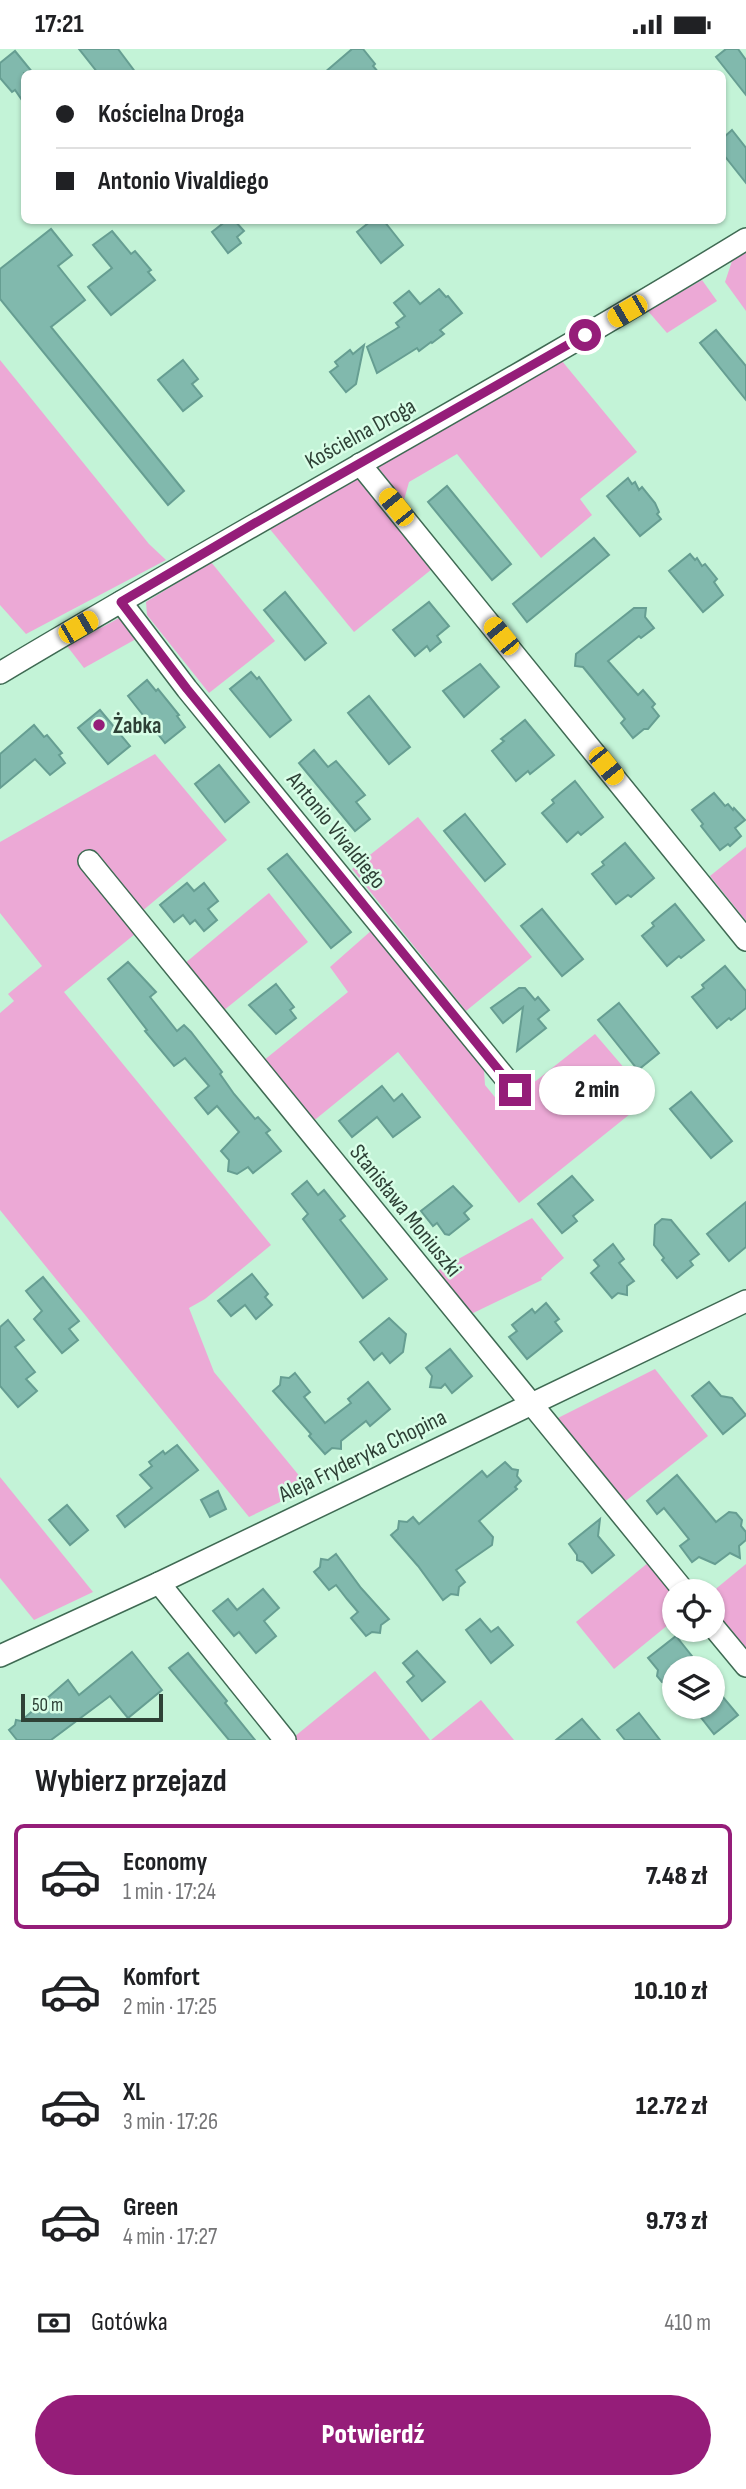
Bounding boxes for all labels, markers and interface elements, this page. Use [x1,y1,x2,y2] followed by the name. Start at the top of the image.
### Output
[35,9,84,40] text: 17:21
[98,99,244,130] text: Kościelna Droga
[98,166,269,197] text: Antonio Vivaldiego
[604,291,651,331] car
[569,319,601,351] route start
[300,392,421,476] street label: Kościelna Droga
[375,484,418,530] car
[55,607,102,647] car
[480,613,523,659] car
[113,712,161,740] place label: Żabka
[91,717,107,733] marker: Żabka
[585,743,628,789] car
[280,766,392,895] street label: Antonio Vivaldiego
[540,1065,655,1115] callout: 2 min
[499,1074,531,1106] route end
[575,1076,619,1104] text: 2 min
[343,1139,467,1283] street label: Stanisława Moniuszki
[273,1403,451,1509] street label: Aleja Fryderyka Chopina
[662,1579,725,1719] map controls
[662,1579,725,1642] button: locate
[662,1656,725,1719] button: layers
[21,1691,163,1723] scale bar
[32,1694,63,1717] text: 50 m
[35,1762,227,1801] text: Wybierz przejazd
[39,1845,102,1908] icon: car
[123,1847,207,1878] text: Economy
[646,1861,707,1892] text: 7.48 zł
[123,1878,216,1906] text: 1 min · 17:24
[39,1960,102,2023] icon: car
[123,1962,200,1993] text: Komfort
[634,1976,707,2007] text: 10.10 zł
[123,1993,217,2021] text: 2 min · 17:25
[39,2075,102,2138] icon: car
[123,2077,145,2108] text: XL
[636,2091,707,2122] text: 12.72 zł
[123,2108,218,2136] text: 3 min · 17:26
[39,2190,102,2253] icon: car
[123,2192,178,2223] text: Green
[646,2206,707,2237] text: 9.73 zł
[123,2223,217,2251] text: 4 min · 17:27
[35,2304,73,2342] icon: cash
[91,2307,168,2338] text: Gotówka
[665,2309,711,2337] text: 410 m
[35,2395,711,2475] button: Potwierdź

